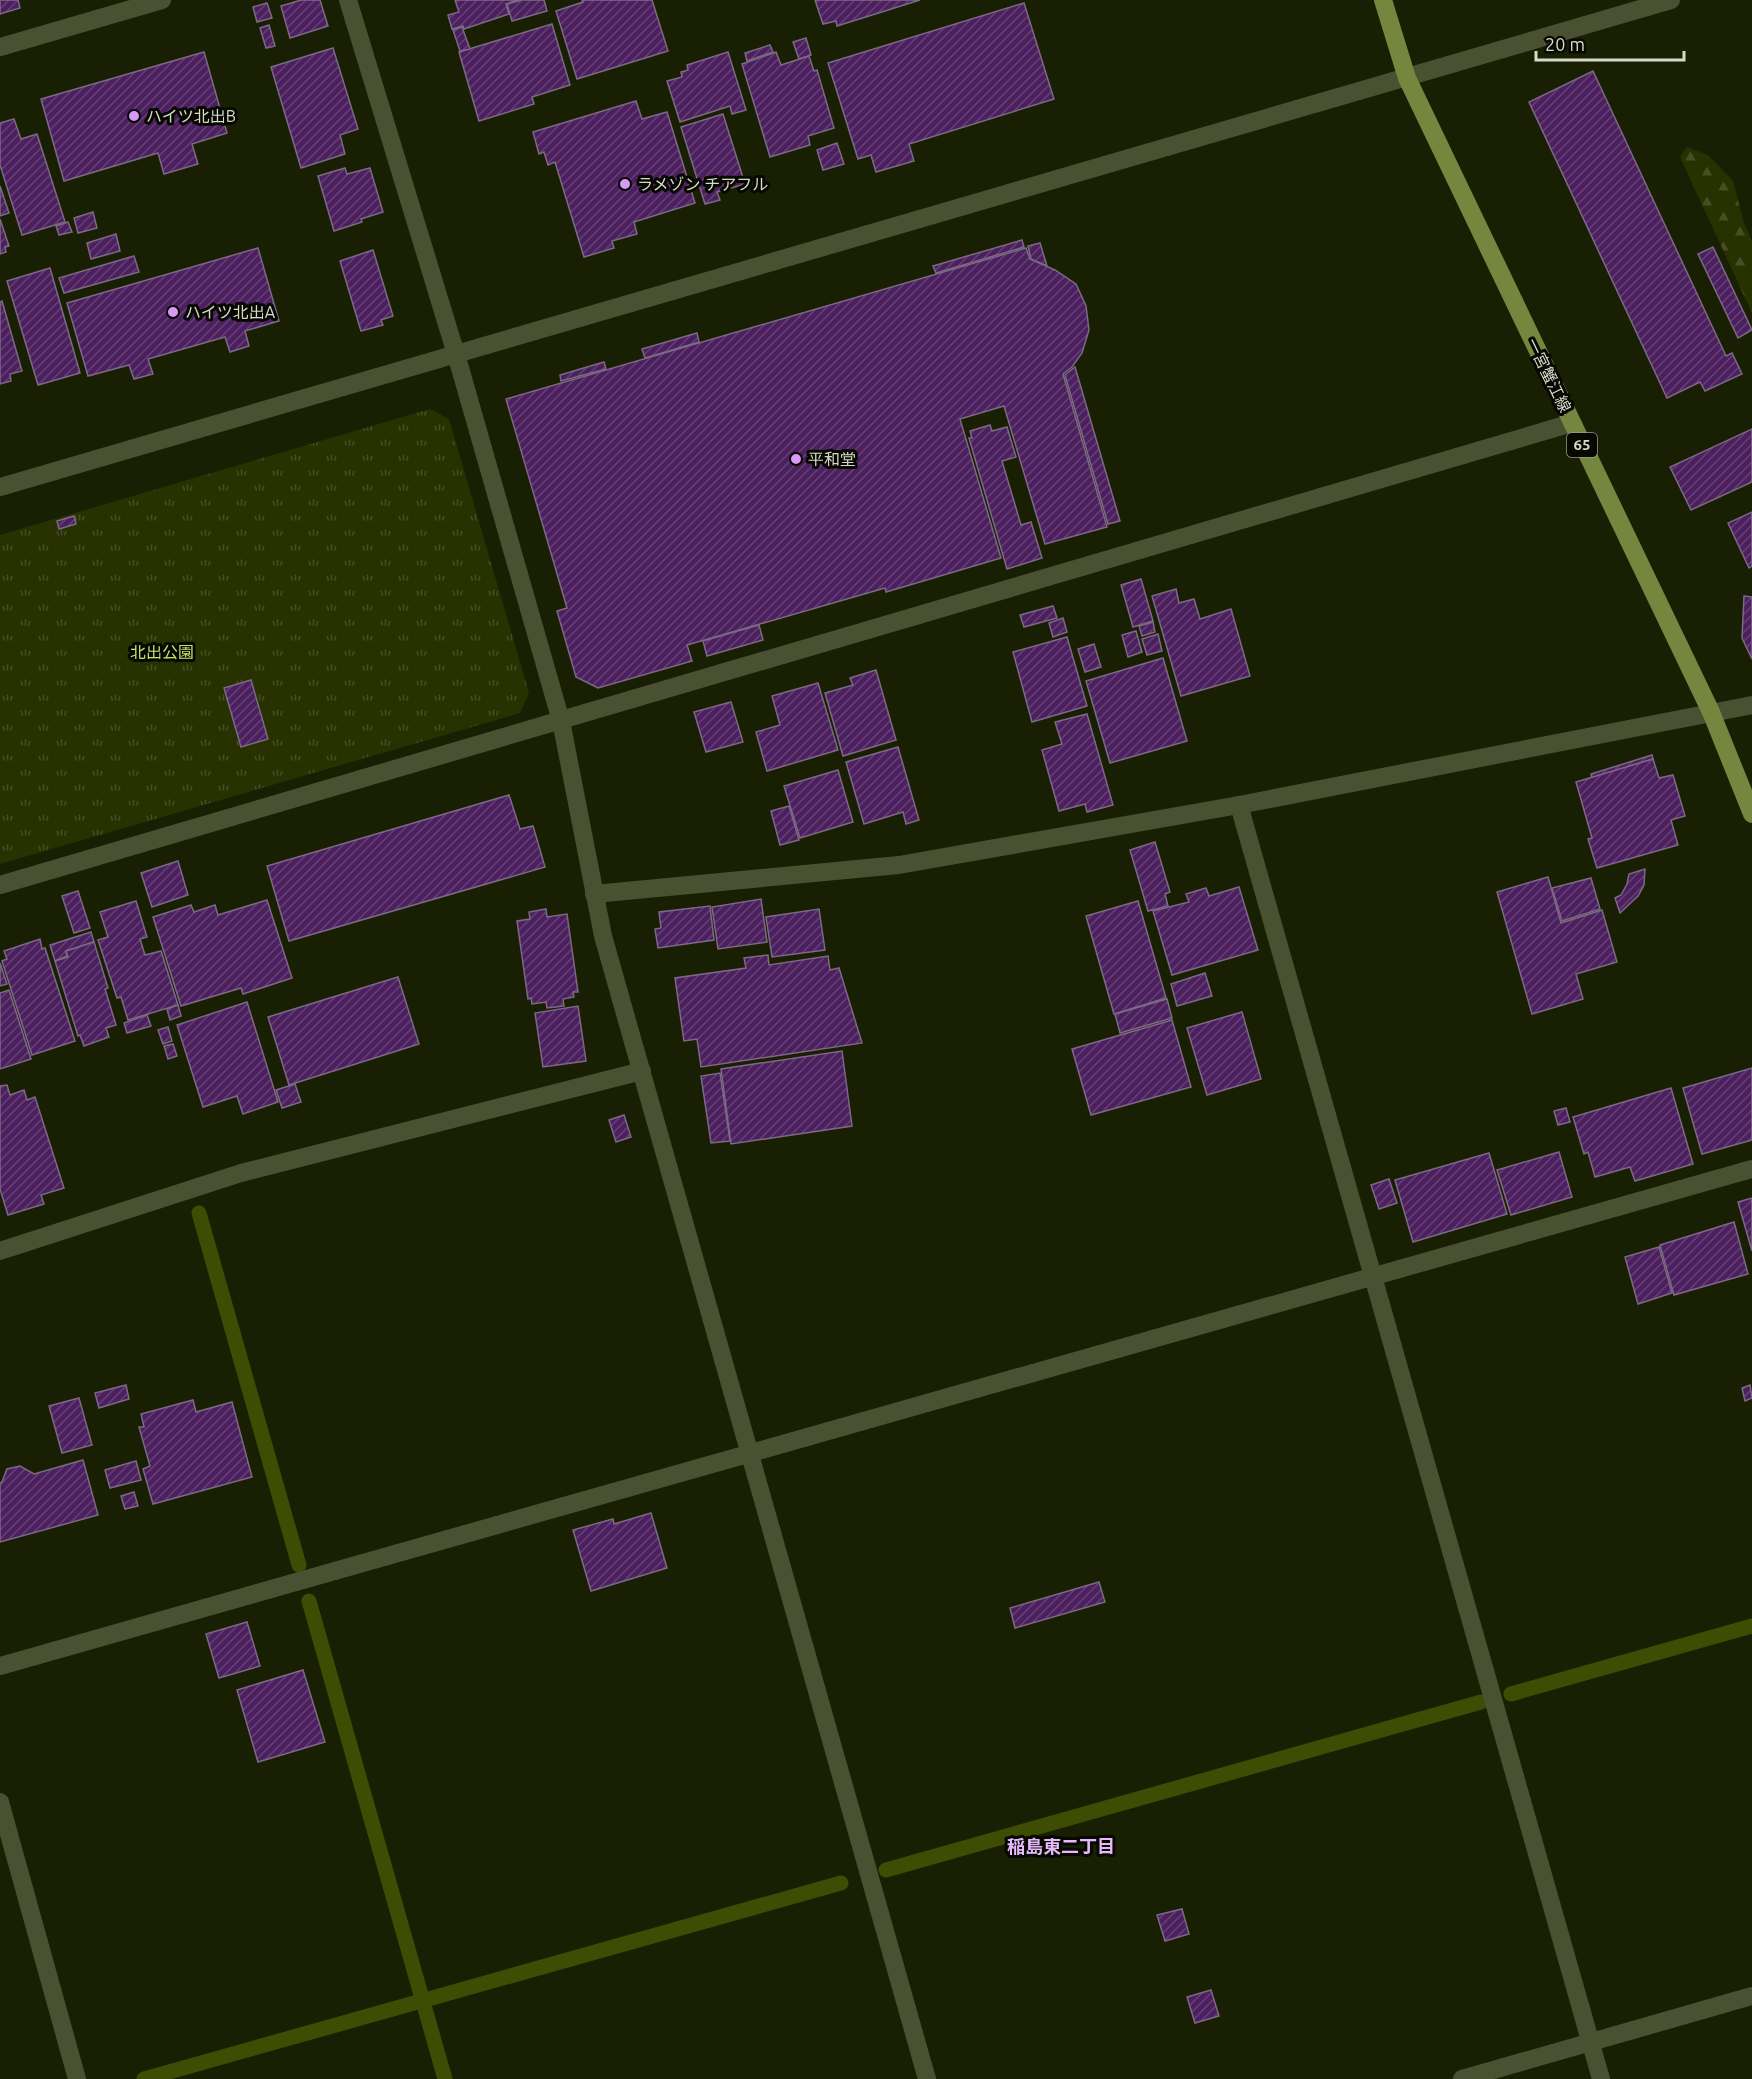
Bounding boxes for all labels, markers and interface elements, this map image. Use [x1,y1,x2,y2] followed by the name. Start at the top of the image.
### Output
[1536,24,1684,62] scale bar
[1545,34,1585,54] text: 20 m
[146,107,236,125] place label: ハイツ北出B
[127,109,141,123] marker: ハイツ北出B
[637,175,768,193] place label: ラメゾン チアフル
[618,177,632,191] marker: ラメゾン チアフル
[185,303,276,321] place label: ハイツ北出A
[166,305,180,319] marker: ハイツ北出A
[1523,335,1575,415] street label: 一宮蟹江線
[1567,433,1597,457] road number: 65
[808,450,856,468] place label: 平和堂
[789,452,803,466] marker: 平和堂
[130,643,194,661] park label: 北出公園
[1007,1836,1115,1856] district label: 稲島東二丁目

